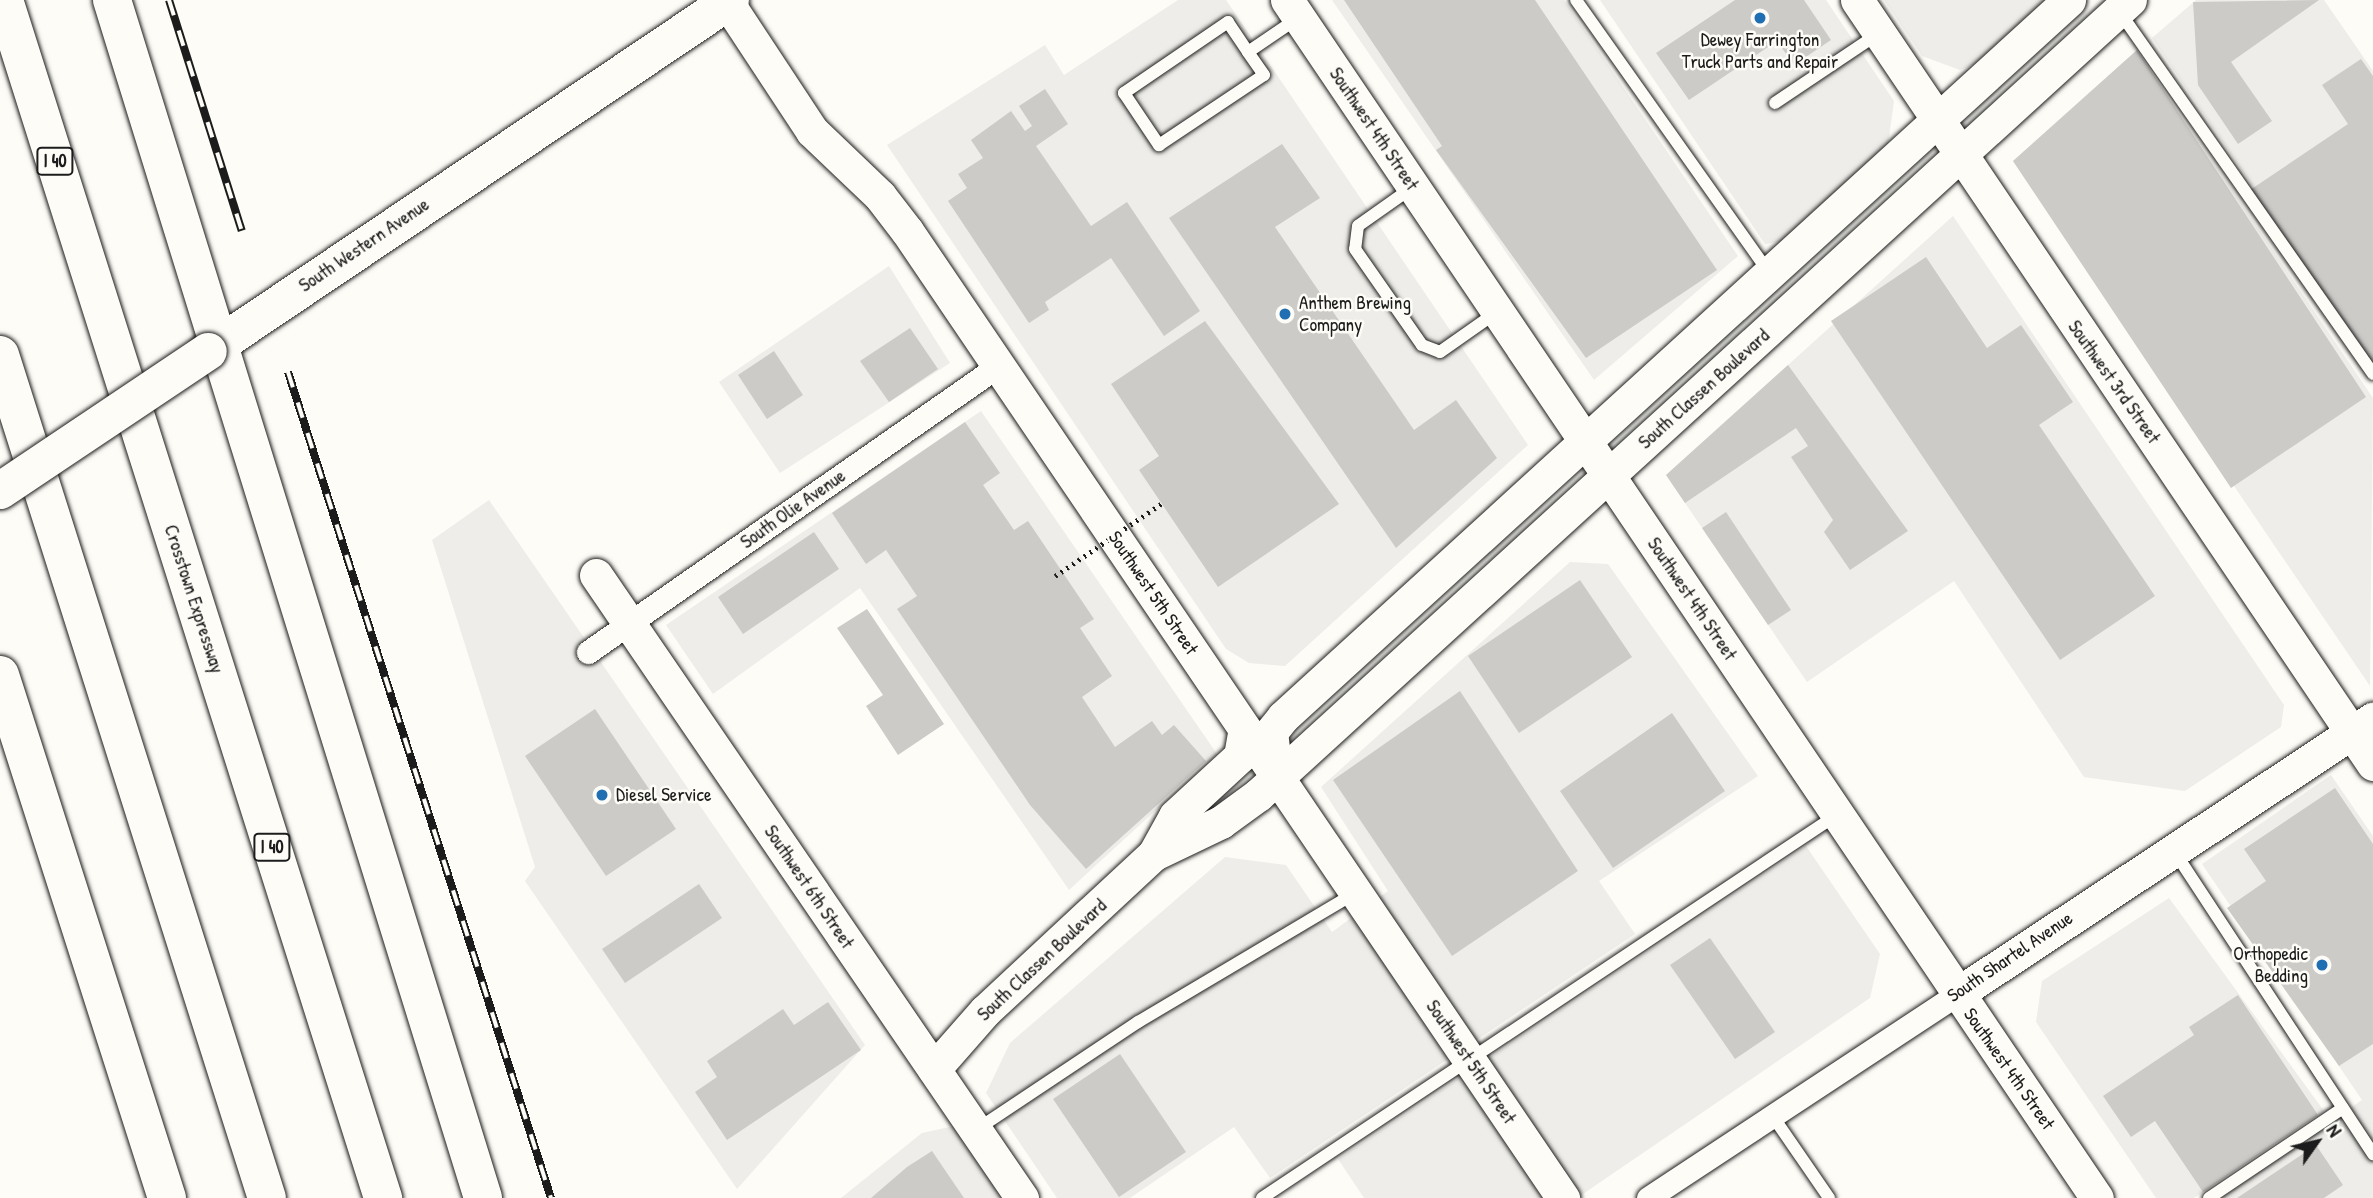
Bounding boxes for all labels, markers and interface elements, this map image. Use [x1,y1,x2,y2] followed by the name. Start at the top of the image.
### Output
[1752,10,1768,26] marker: Dewey Farrington Truck Parts and Repair
[1682,29,1838,73] place label: Dewey Farrington Truck Parts and Repair
[1324,63,1424,195] street label: Southwest 4th Street
[36,146,74,176] road number: I 40
[295,193,433,297] street label: South Western Avenue
[1299,292,1411,336] place label: Anthem Brewing Company
[1277,306,1293,322] marker: Anthem Brewing Company
[2063,316,2165,448] street label: Southwest 3rd Street
[1634,324,1774,454] street label: South Classen Boulevard
[736,464,850,554] street label: South Olie Avenue
[159,522,229,676] street label: Crosstown Expressway
[1103,527,1203,659] street label: Southwest 5th Street
[1642,533,1742,665] street label: Southwest 4th Street
[616,784,712,806] place label: Diesel Service
[594,787,610,803] marker: Diesel Service
[759,821,859,953] street label: Southwest 6th Street
[253,832,291,862] road number: I 40
[973,894,1111,1026] street label: South Classen Boulevard
[1943,907,2077,1007] street label: South Shartel Avenue
[2233,943,2308,987] place label: Orthopedic Bedding
[2314,957,2330,973] marker: Orthopedic Bedding
[1421,996,1521,1128] street label: Southwest 5th Street
[1959,1004,2059,1134] street label: Southwest 4th Street
[2282,1107,2352,1177] north arrow
[2321,1119,2348,1142] text: N

